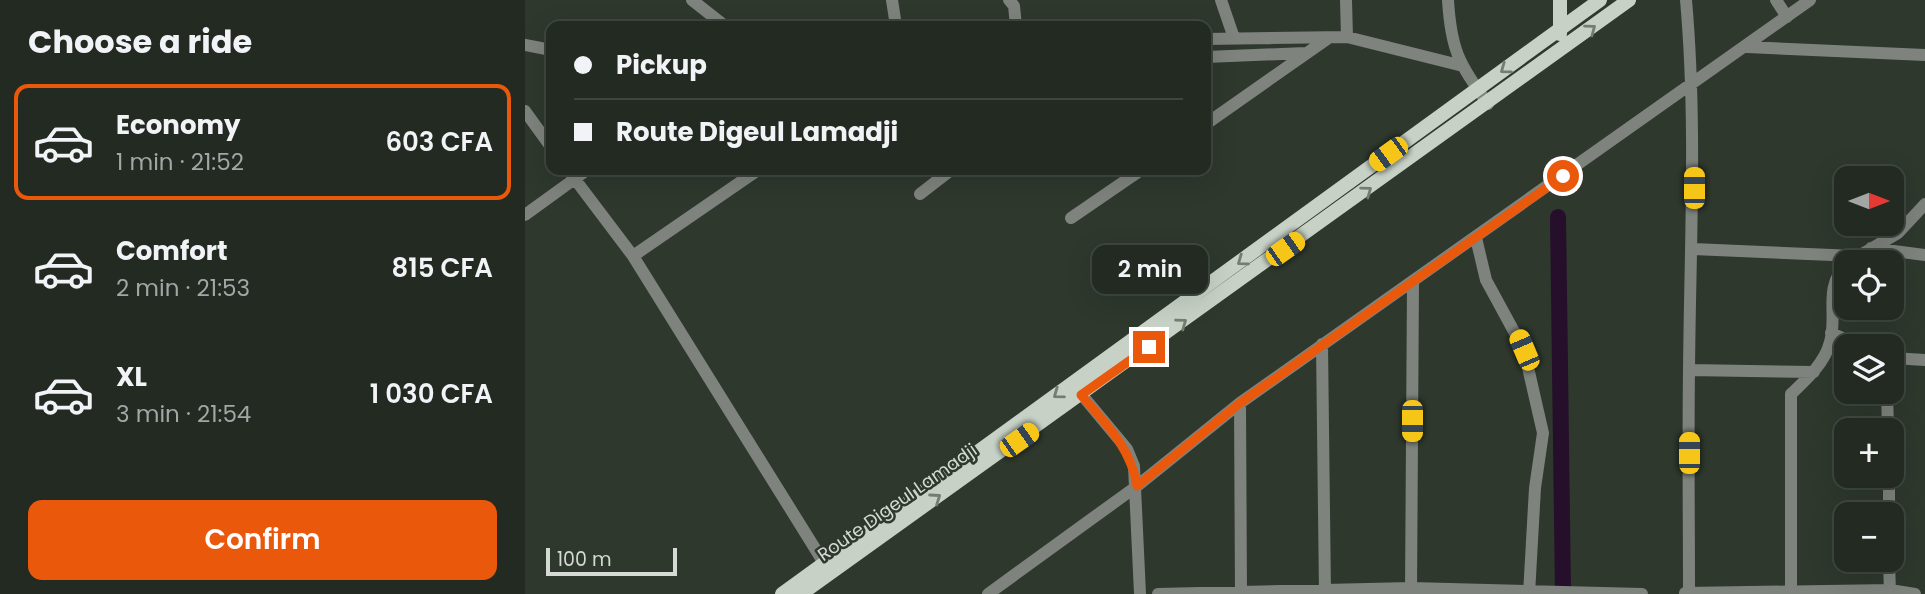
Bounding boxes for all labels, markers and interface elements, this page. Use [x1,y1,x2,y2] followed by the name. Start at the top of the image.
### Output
[28,19,252,64] text: Choose a ride
[1583,25,1596,37] one-way arrow
[616,47,707,83] text: Pickup
[1500,61,1513,73] one-way arrow
[116,107,240,143] text: Economy
[32,111,95,174] icon: car
[616,114,898,150] text: Route Digeul Lamadji
[385,124,493,160] text: 603 CFA
[1365,133,1412,175] car
[116,146,244,178] text: 1 min · 21:52
[1547,160,1579,192] route start
[1834,166,1904,236] north arrow
[1834,166,1904,572] map controls
[1684,167,1705,209] car
[1359,187,1372,199] one-way arrow
[1262,228,1309,270] car
[116,233,228,269] text: Comfort
[32,237,95,300] icon: car
[1091,246,1207,294] callout: 2 min
[392,250,493,286] text: 815 CFA
[1834,250,1904,320] button: locate
[1237,252,1250,265] one-way arrow
[1118,253,1182,285] text: 2 min
[116,272,250,304] text: 2 min · 21:53
[1174,319,1187,332] one-way arrow
[1507,327,1542,373] car
[1133,331,1165,363] route end
[1834,334,1904,404] button: layers
[116,359,147,395] text: XL
[32,363,95,426] icon: car
[370,376,493,412] text: 1 030 CFA
[1053,386,1066,399] one-way arrow
[116,398,251,430] text: 3 min · 21:54
[1402,400,1423,442] car
[1834,418,1904,488] button: +
[996,419,1043,461] car
[1679,432,1700,474] car
[812,437,982,567] street label: Route Digeul Lamadji
[928,494,941,506] one-way arrow
[28,500,497,580] button: Confirm
[1834,502,1904,572] button: −
[546,545,677,577] scale bar
[557,546,612,573] text: 100 m

